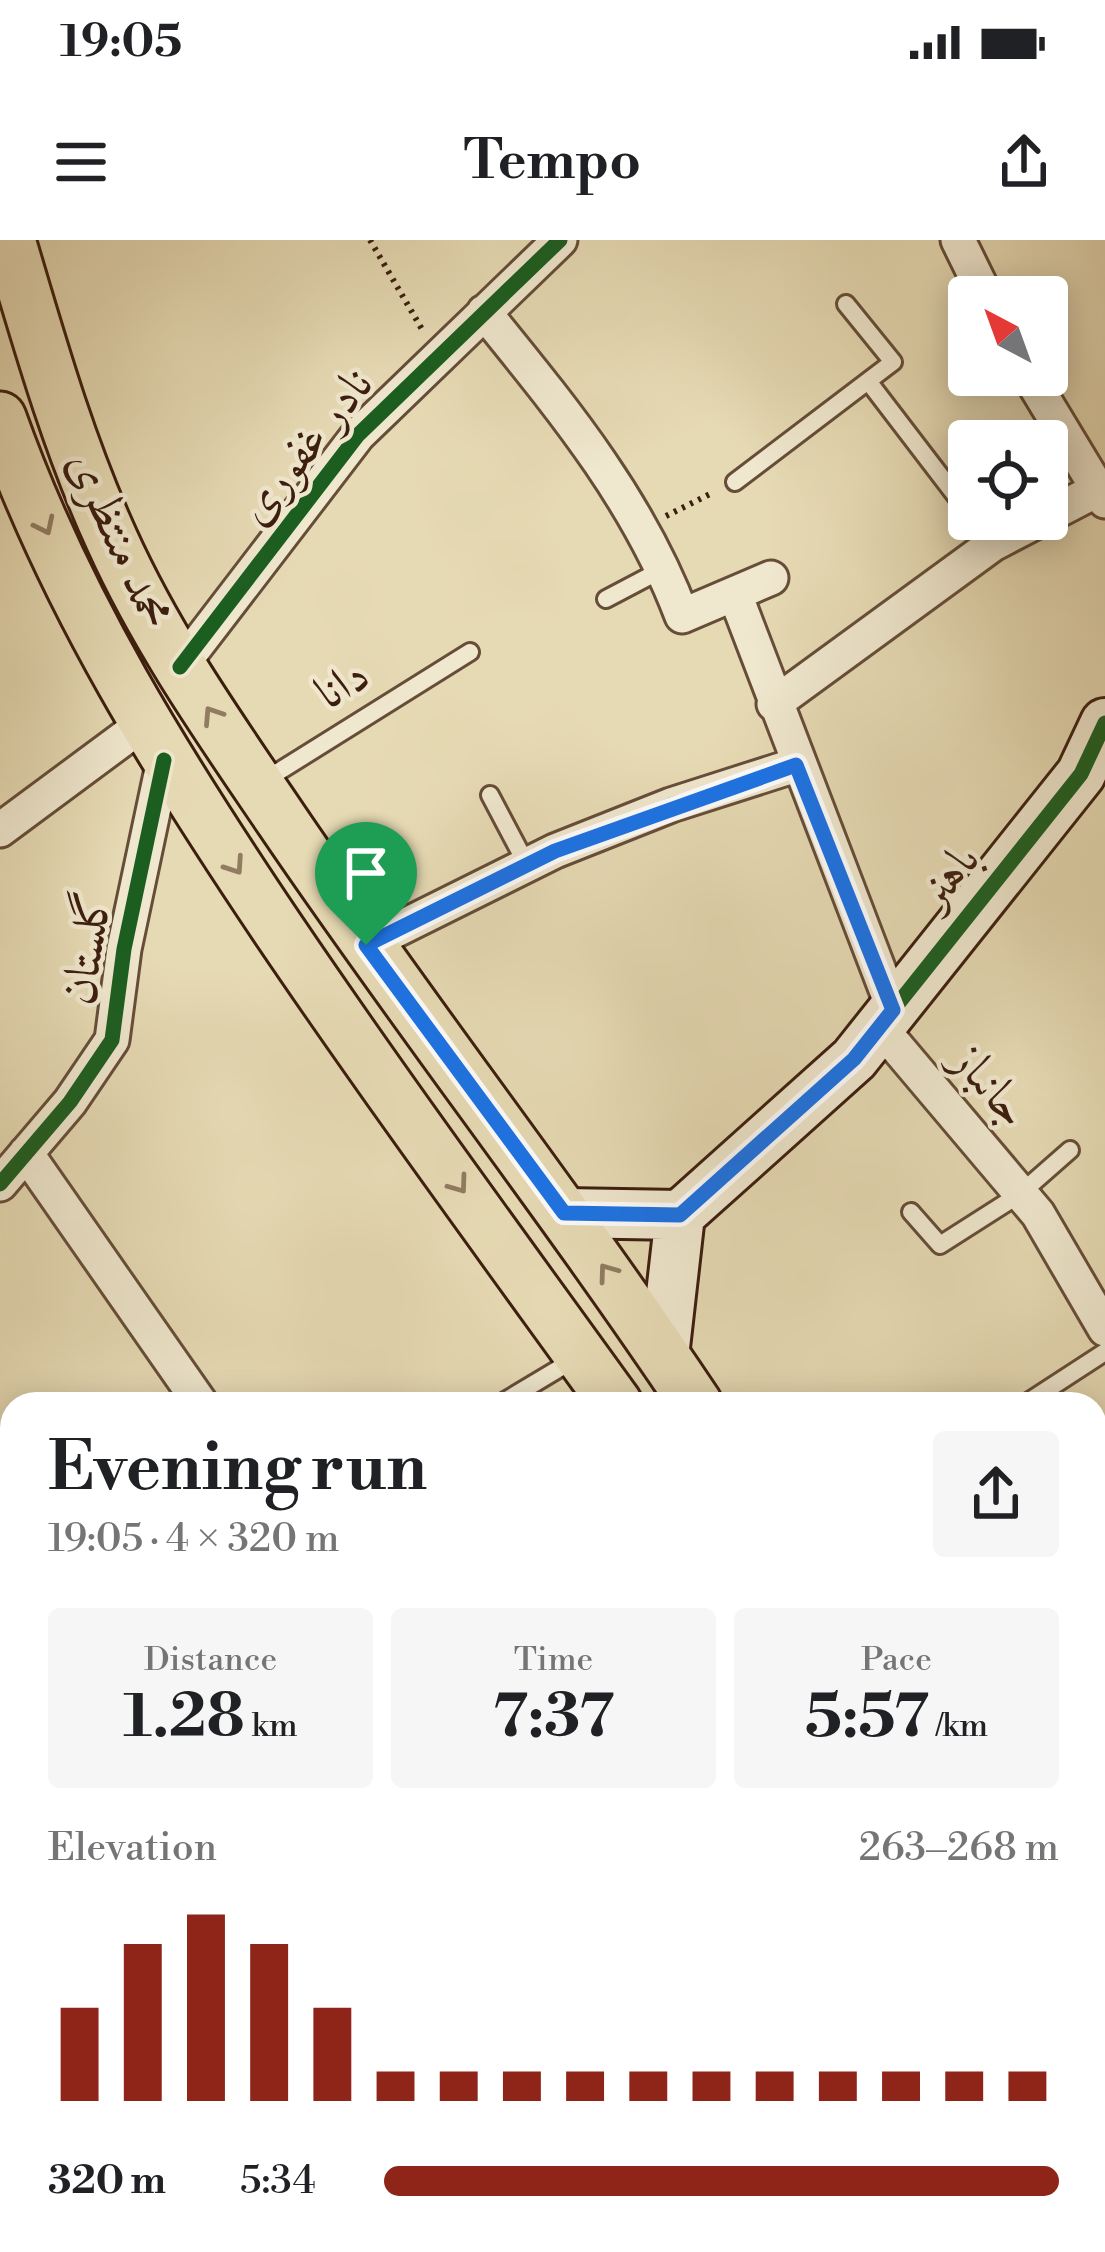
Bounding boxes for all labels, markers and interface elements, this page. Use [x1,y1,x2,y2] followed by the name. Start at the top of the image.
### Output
[60,14,182,71] text: 19:05
[464,128,641,196] text: Tempo
[48,129,114,195] icon: menu
[991,129,1057,195] icon: share
[948,276,1068,396] north arrow
[948,276,1068,540] map controls
[225,357,387,537] street label: نادر غفوری
[948,420,1068,540] button: locate
[53,441,185,639] street label: محمد منتظری
[31,514,54,535] one-way arrow
[305,646,381,724] street label: دانا
[204,706,226,728] one-way arrow
[315,822,417,945] pin
[901,832,994,926] street label: باهنر
[333,840,399,906] icon: arrive
[221,852,243,874] one-way arrow
[48,886,127,1009] street label: گلستان
[935,1029,1043,1140] street label: جانباز
[445,1172,467,1194] one-way arrow
[599,1263,621,1285] one-way arrow
[48,1428,427,1511] text: Evening run
[933,1431,1059,1557] button: share
[48,1515,339,1564] text: 19:05 · 4 × 320 m
[144,1640,277,1681] text: Distance
[514,1640,593,1681] text: Time
[861,1640,932,1681] text: Pace
[123,1681,245,1756] text: 1.28
[493,1681,614,1756] text: 7:37
[805,1681,929,1756] text: 5:57
[245,1706,298,1747] text: km
[929,1706,988,1747] text: /km
[48,1824,217,1873] text: Elevation
[859,1824,1059,1873] text: 263–268 m
[48,2157,166,2206] text: 320 m
[240,2157,316,2206] text: 5:34

